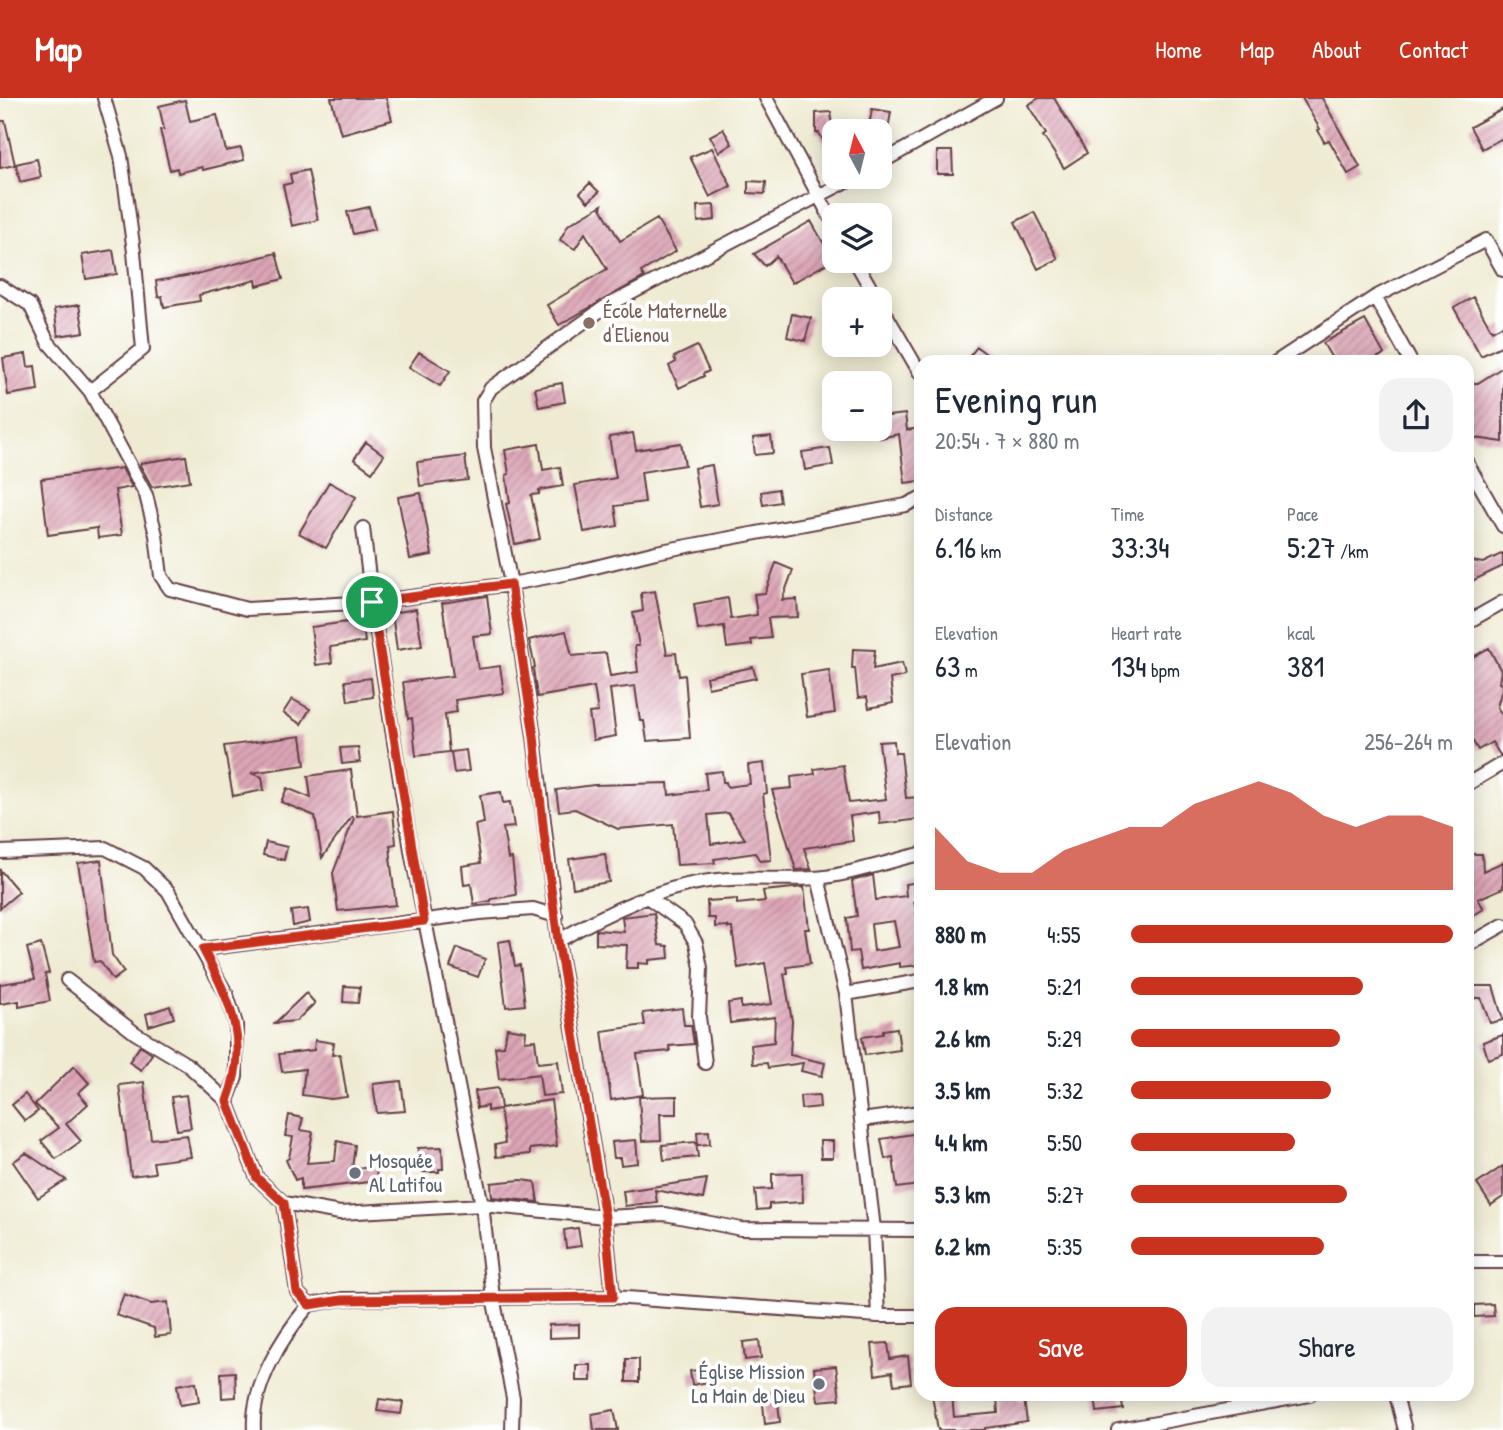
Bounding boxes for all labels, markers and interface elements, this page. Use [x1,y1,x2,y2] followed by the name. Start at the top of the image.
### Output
[35,27,82,71] text: Map
[1155,33,1202,65] text: Home
[1240,33,1274,65] text: Map
[1312,33,1361,65] text: About
[1399,33,1468,65] text: Contact
[822,119,892,189] north arrow
[822,119,892,441] map controls
[822,203,892,273] button: layers
[822,287,892,357] button: +
[603,296,727,349] place label: École Maternelle d'Elienou
[581,315,597,331] marker: École Maternelle d'Elienou
[822,371,892,441] button: −
[935,373,1098,425] text: Evening run
[1379,378,1453,452] button: share
[935,425,1079,456] text: 20:54 · 7 × 880 m
[935,501,993,527] text: Distance
[1111,501,1145,527] text: Time
[1287,501,1319,527] text: Pace
[935,527,976,567] text: 6.16
[1111,527,1170,567] text: 33:34
[1287,527,1336,567] text: 5:27
[976,538,1001,564] text: km
[1336,538,1369,564] text: /km
[342,572,402,632] pin
[353,583,391,621] icon: arrive
[935,620,998,646] text: Elevation
[1111,620,1182,646] text: Heart rate
[1287,620,1315,646] text: kcal
[935,646,960,686] text: 63
[1111,646,1147,686] text: 134
[1287,646,1324,686] text: 381
[960,657,978,683] text: m
[1147,657,1180,683] text: bpm
[935,726,1011,757] text: Elevation
[1364,726,1453,757] text: 256–264 m
[935,919,986,950] text: 880 m
[1047,919,1080,950] text: 4:55
[935,971,989,1002] text: 1.8 km
[1047,971,1081,1002] text: 5:21
[935,1023,990,1054] text: 2.6 km
[1047,1023,1081,1054] text: 5:29
[935,1075,990,1106] text: 3.5 km
[1047,1075,1083,1106] text: 5:32
[935,1127,988,1158] text: 4.4 km
[1047,1127,1082,1158] text: 5:50
[369,1146,443,1199] place label: Mosquée Al Latifou
[347,1165,363,1181] marker: Mosquée Al Latifou
[935,1179,990,1210] text: 5.3 km
[1047,1179,1084,1210] text: 5:27
[935,1231,990,1262] text: 6.2 km
[1047,1231,1082,1262] text: 5:35
[935,1307,1187,1387] button: Save
[1201,1307,1453,1387] button: Share
[692,1357,806,1410] place label: Église Mission La Main de Dieu
[811,1376,827,1392] marker: Église Mission La Main de Dieu

